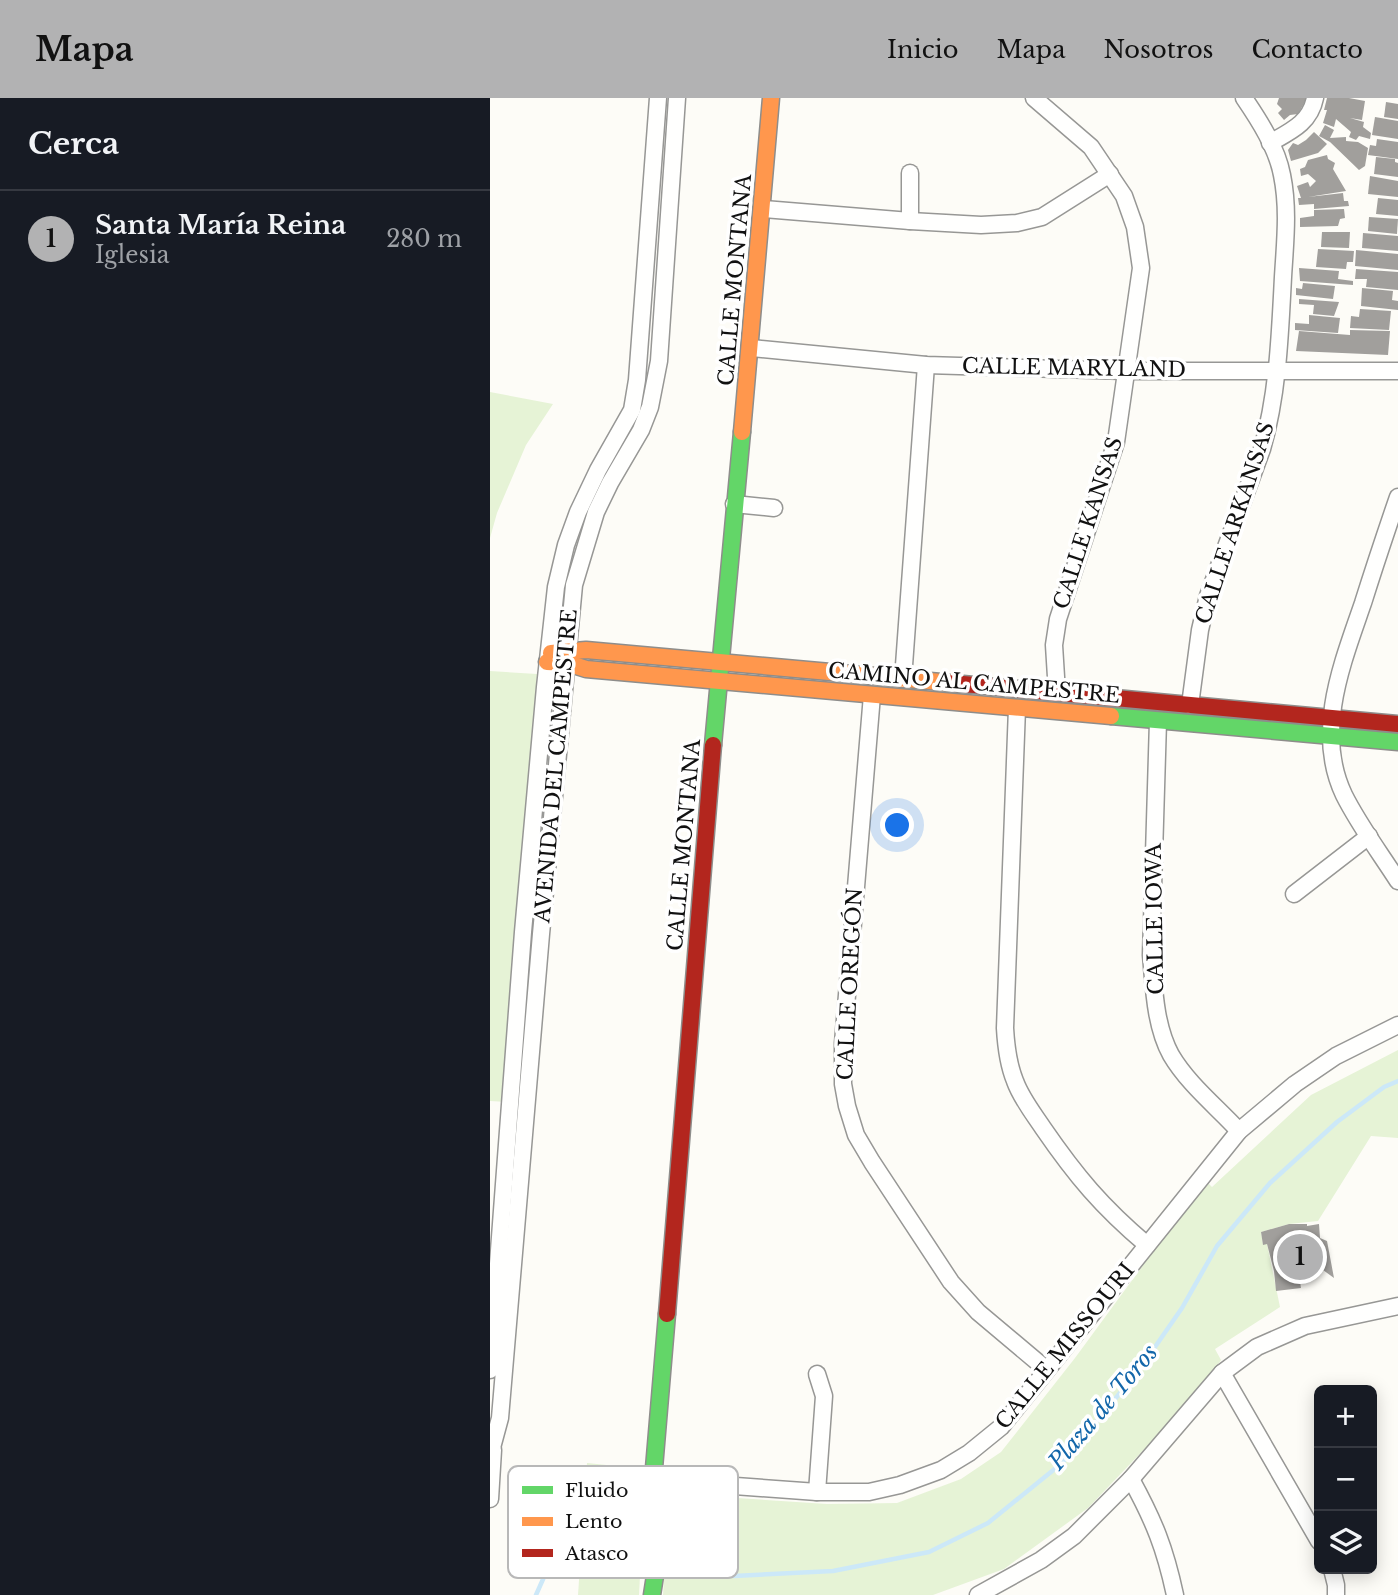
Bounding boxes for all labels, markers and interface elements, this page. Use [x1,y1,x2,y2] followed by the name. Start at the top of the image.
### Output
[35,29,134,70] text: Mapa
[887,35,958,64] text: Inicio
[996,35,1065,64] text: Mapa
[1103,35,1214,64] text: Nosotros
[1252,35,1363,64] text: Contacto
[28,125,119,162] text: Cerca
[713,172,757,387] street label: CALLE MONTANA
[95,209,346,241] text: Santa María Reina
[46,225,56,253] text: 1
[386,225,462,253] text: 280 m
[95,241,170,269] text: Iglesia
[962,353,1186,383] street label: CALLE MARYLAND
[1190,419,1280,627] street label: CALLE ARKANSAS
[1048,434,1128,612] street label: CALLE KANSAS
[529,608,583,925] street label: AVENIDA DEL CAMPESTRE
[827,657,1121,709] street label: CAMINO AL CAMPESTRE
[662,737,706,952] street label: CALLE MONTANA
[880,808,914,842] your location
[1141,842,1169,995] street label: CALLE IOWA
[832,887,868,1081] street label: CALLE OREGÓN
[1277,1231,1323,1283] pin: 1
[990,1258,1140,1434] street label: CALLE MISSOURI
[1042,1338,1164,1476] water label: Plaza de Toros
[1314,1385,1377,1574] map controls
[1314,1385,1377,1448] button: +
[1314,1448,1377,1511] button: −
[508,1466,738,1578] legend
[565,1479,628,1502] text: Fluido
[565,1510,622,1533] text: Lento
[1314,1511,1377,1574] button: layers
[564,1542,629,1565] text: Atasco

